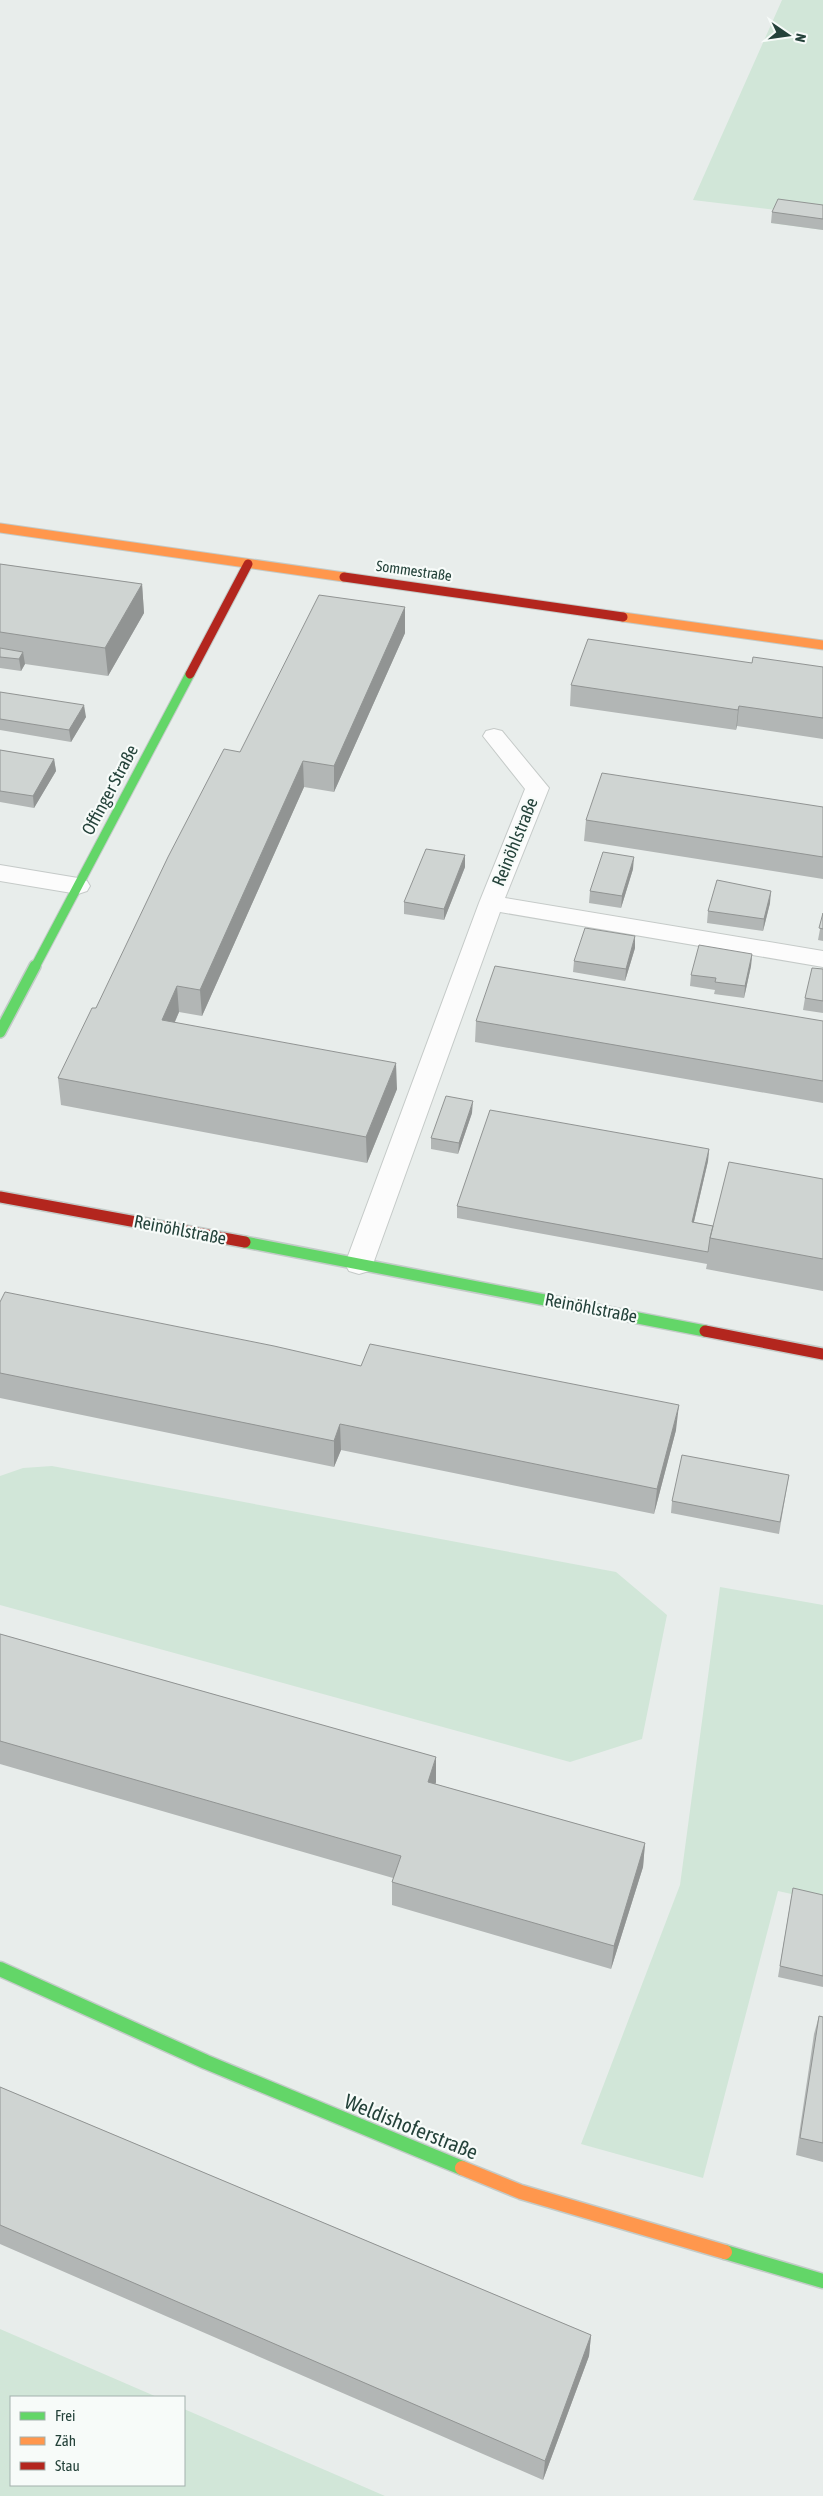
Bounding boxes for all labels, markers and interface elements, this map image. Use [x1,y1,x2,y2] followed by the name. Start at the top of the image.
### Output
[763,10,813,60] north arrow
[792,32,809,44] text: N
[375,557,453,584] street label: Sommestraße
[77,741,142,838] street label: Offinger Straße
[487,795,542,889] street label: Reinöhlstraße
[132,1210,228,1249] street label: Reinöhlstraße
[543,1288,639,1327] street label: Reinöhlstraße
[341,2088,482,2164] street label: Weldishoferstraße
[10,2396,185,2486] legend
[55,2407,75,2424] text: Frei
[55,2432,76,2449] text: Zäh
[55,2457,80,2474] text: Stau

